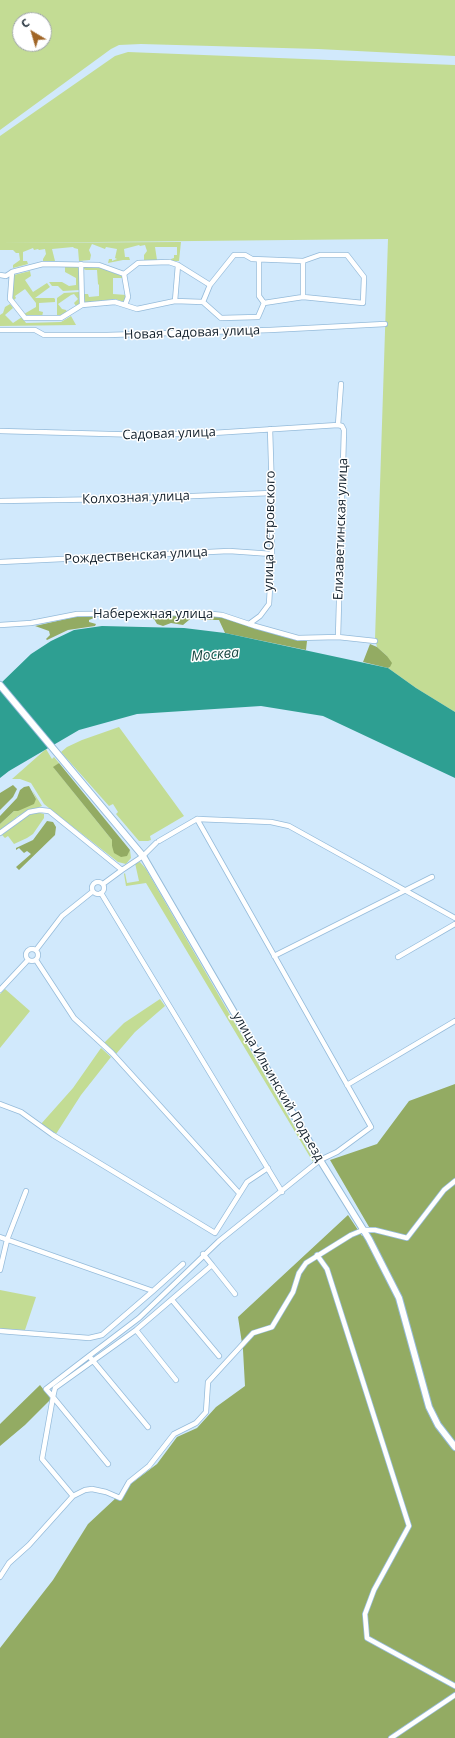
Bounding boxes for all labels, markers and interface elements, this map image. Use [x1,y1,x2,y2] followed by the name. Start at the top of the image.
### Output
[12,12,52,52] north arrow
[18,15,32,31] text: С
[124,323,260,343] street label: Новая Садовая улица
[122,425,216,443] street label: Садовая улица
[331,458,351,600] street label: Елизаветинская улица
[261,470,279,592] street label: улица Островского
[82,488,190,508] street label: Колхозная улица
[64,544,208,568] street label: Рождественская улица
[93,606,213,622] street label: Набережная улица
[190,645,240,665] water label: Москва
[229,1009,327,1165] street label: улица Ильинский Подъезд

